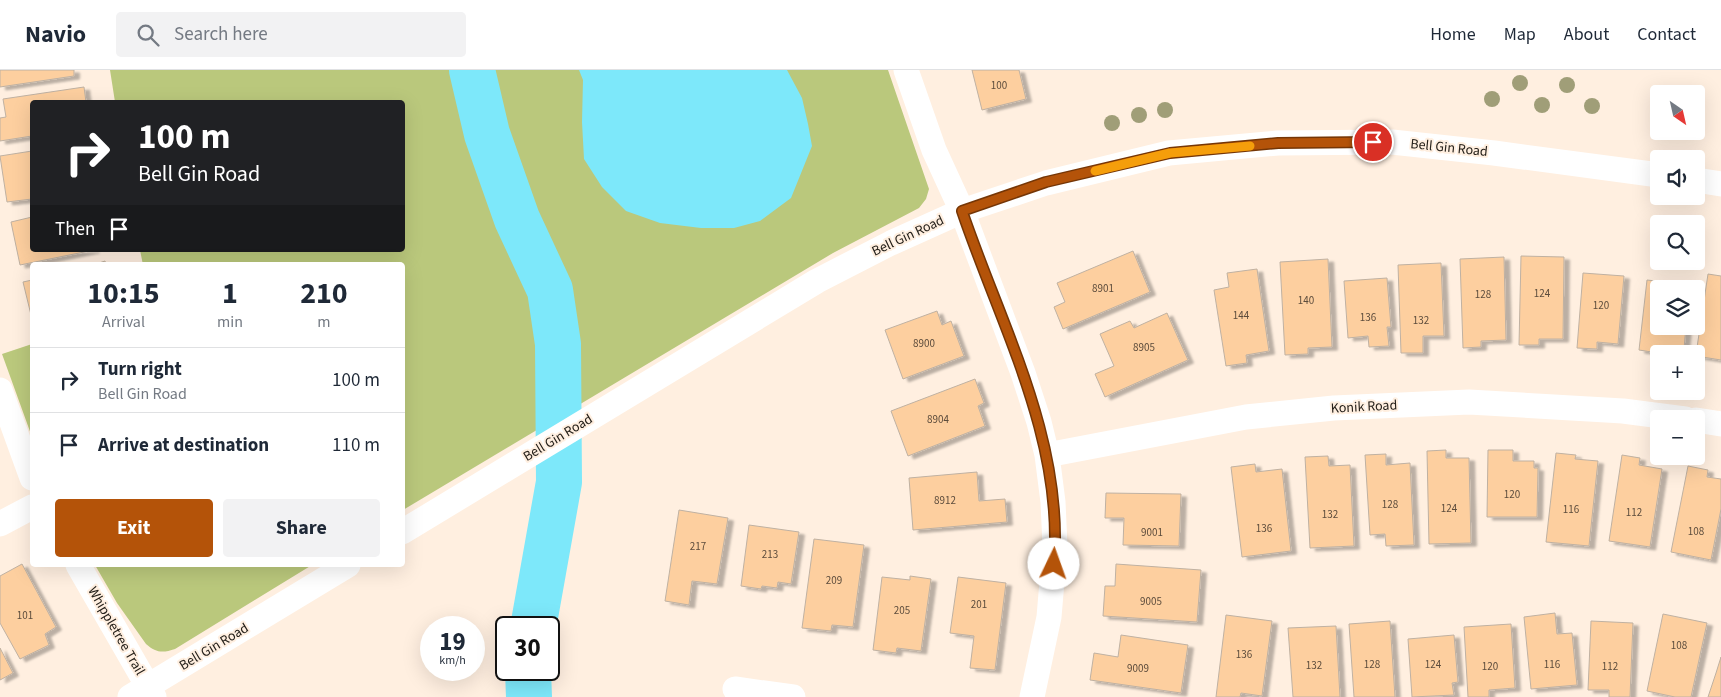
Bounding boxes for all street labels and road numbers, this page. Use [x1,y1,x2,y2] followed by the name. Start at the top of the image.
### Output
[1409,134,1489,162] street label: Bell Gin Road
[869,211,947,261] street label: Bell Gin Road
[1330,395,1398,419] street label: Konik Road
[520,409,596,467] street label: Bell Gin Road
[82,583,150,679] street label: Whippletree Trail
[176,618,252,676] street label: Bell Gin Road

